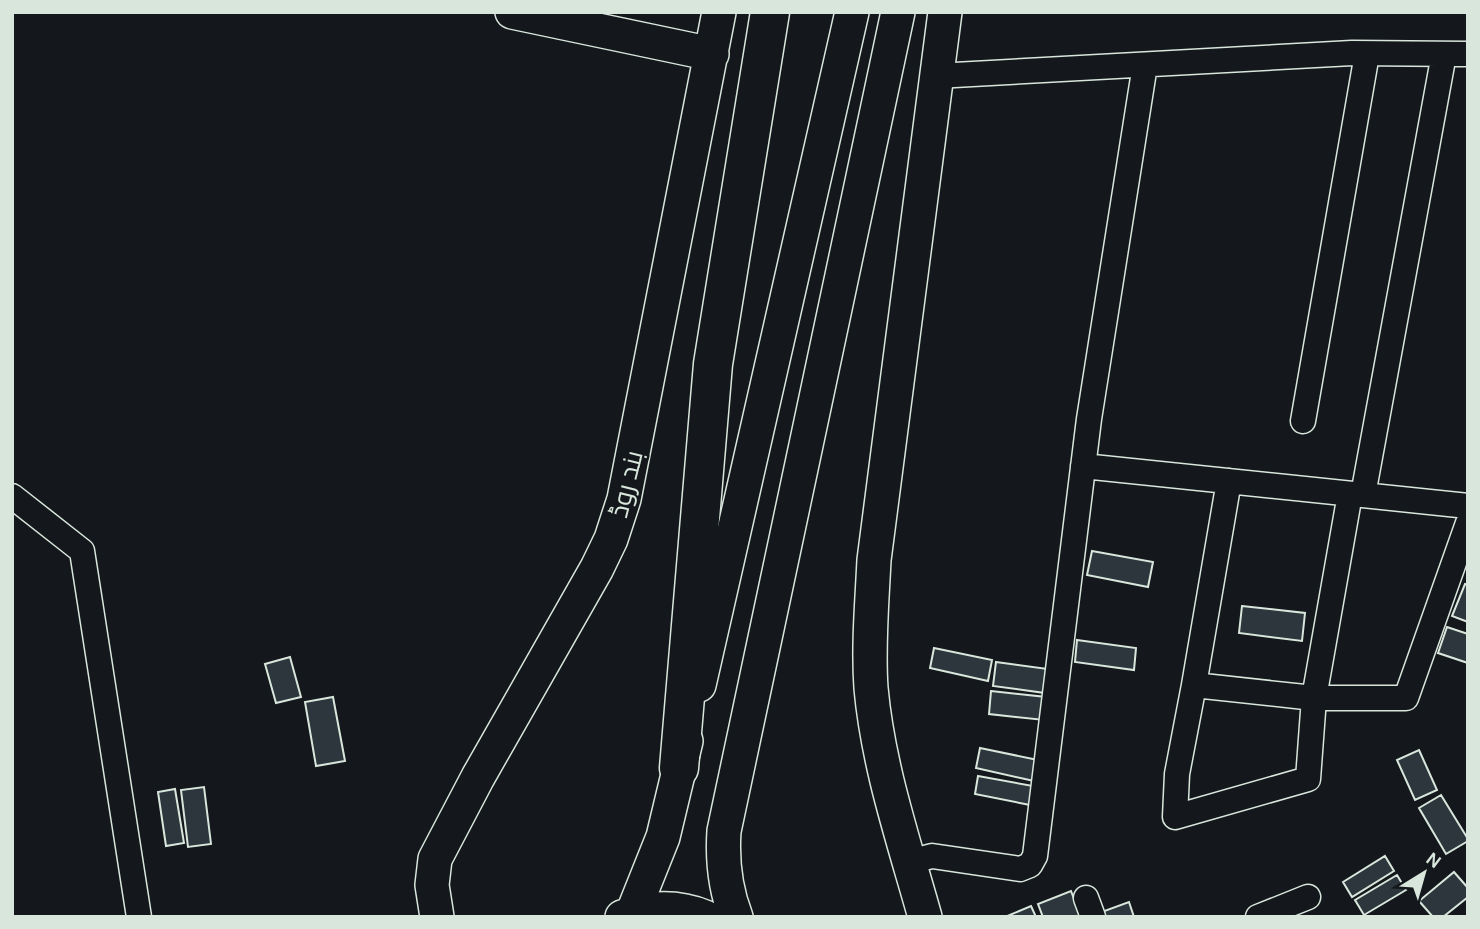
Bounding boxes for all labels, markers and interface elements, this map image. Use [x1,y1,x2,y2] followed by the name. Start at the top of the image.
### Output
[603,447,650,521] street label: بند روڈ
[1389,838,1459,908] north arrow
[1422,847,1446,873] text: N

